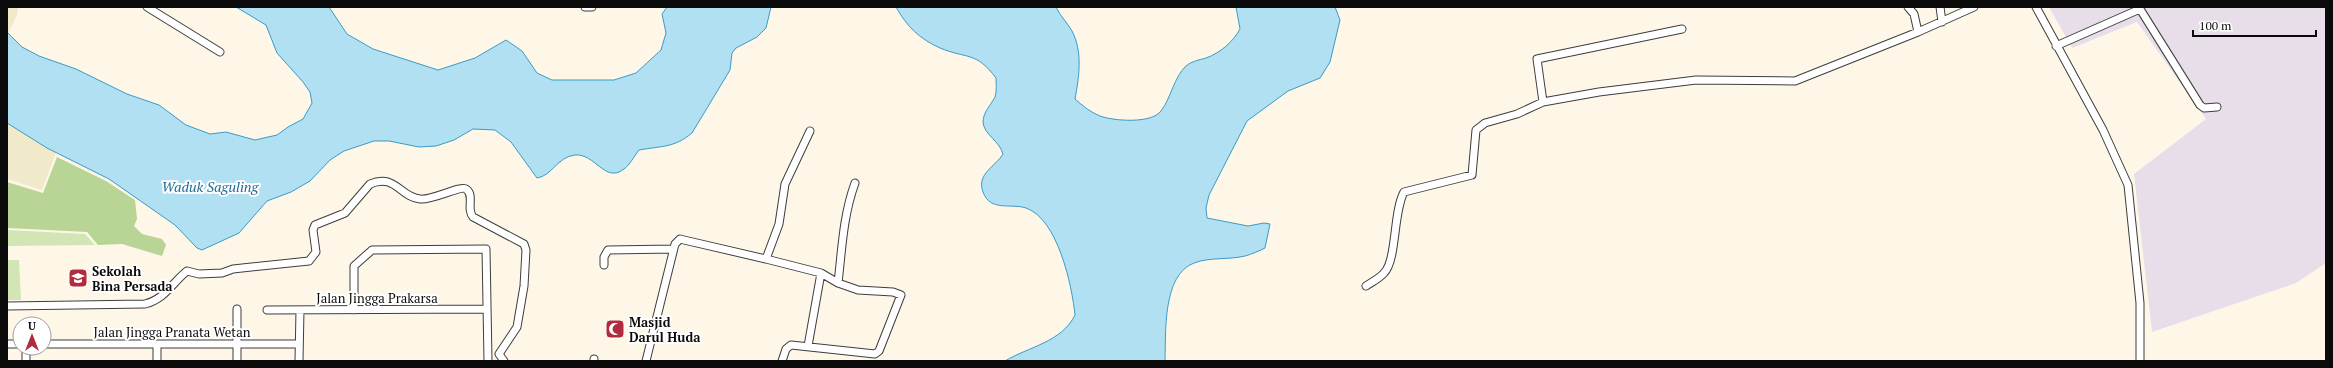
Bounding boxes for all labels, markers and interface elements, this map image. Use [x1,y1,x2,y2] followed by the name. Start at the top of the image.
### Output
[2193,12,2316,38] scale bar
[2199,18,2232,33] text: 100 m
[162,177,260,196] water label: Waduk Saguling
[92,262,173,295] place label: Sekolah Bina Persada
[67,267,89,289] school or university icon: Sekolah Bina Persada
[316,289,438,307] street label: Jalan Jingga Prakarsa
[629,313,701,346] place label: Masjid Darul Huda
[12,316,52,356] north arrow
[604,318,626,340] mosque icon: Masjid Darul Huda
[28,319,36,333] text: U
[94,323,251,341] street label: Jalan Jingga Pranata Wetan

